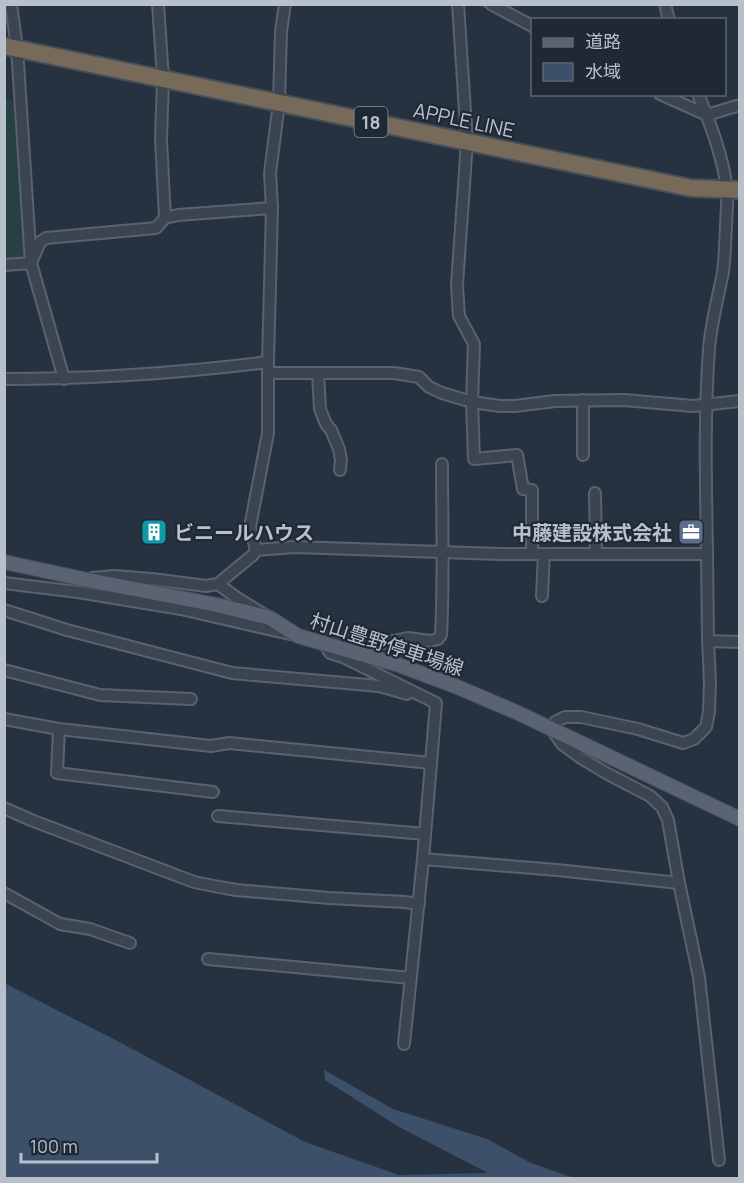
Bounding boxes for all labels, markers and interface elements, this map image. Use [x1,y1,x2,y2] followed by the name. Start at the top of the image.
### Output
[531,18,726,96] legend
[585,29,621,53] text: 道路
[585,59,621,83] text: 水域
[411,96,517,144] street label: APPLE LINE
[354,107,388,137] road number: 18
[139,517,169,547] building icon: ビニールハウス
[676,517,706,547] office icon: 中藤建設株式会社
[174,519,314,546] place label: ビニールハウス
[512,519,672,546] place label: 中藤建設株式会社
[307,606,467,682] street label: 村山豊野停車場線
[21,1126,158,1164] scale bar
[30,1134,78,1158] text: 100 m

